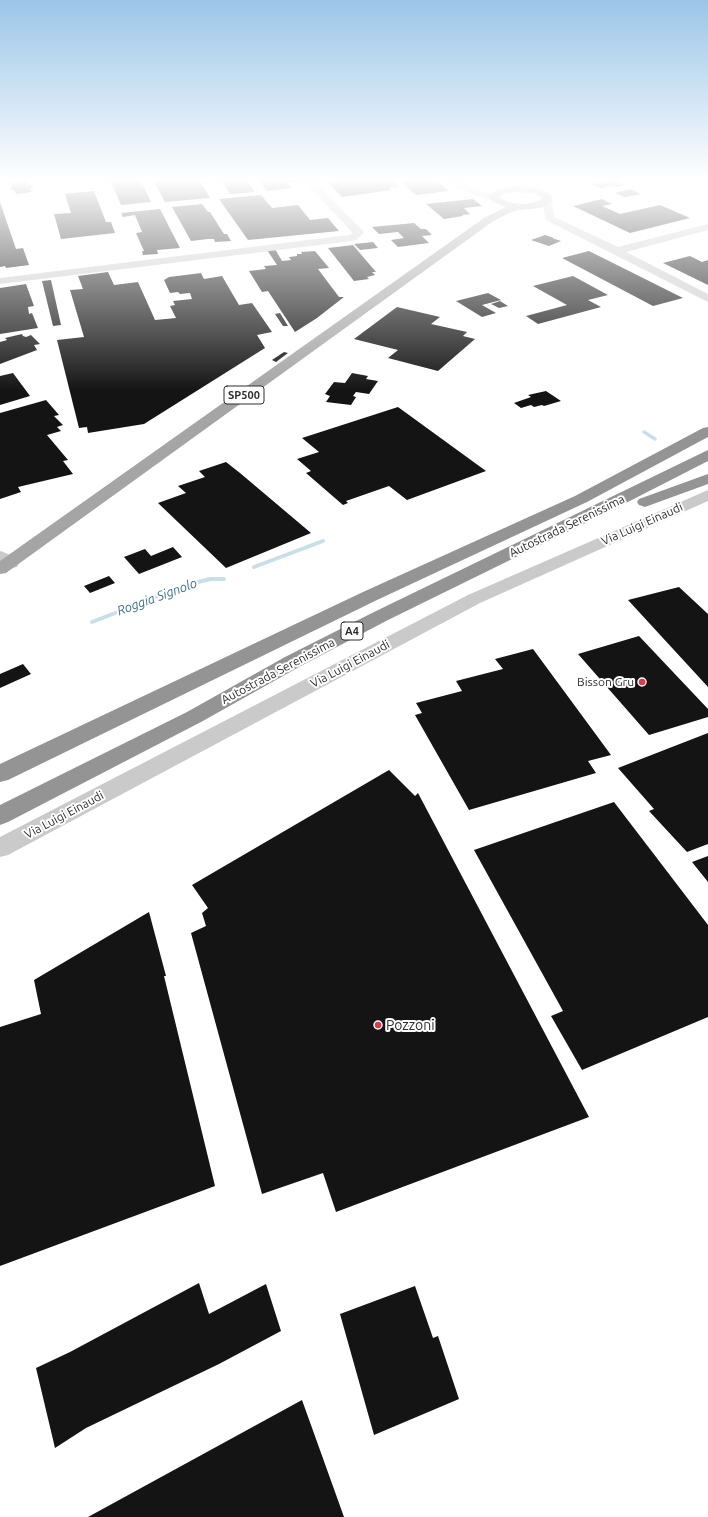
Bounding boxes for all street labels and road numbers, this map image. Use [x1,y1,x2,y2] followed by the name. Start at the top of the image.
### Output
[224,386,264,404] road number: SP500
[507,492,627,560] street label: Autostrada Serenissima
[599,500,685,548] street label: Via Luigi Einaudi
[341,622,363,640] road number: A4
[219,635,337,707] street label: Autostrada Serenissima
[308,637,392,691] street label: Via Luigi Einaudi
[22,788,106,842] street label: Via Luigi Einaudi

